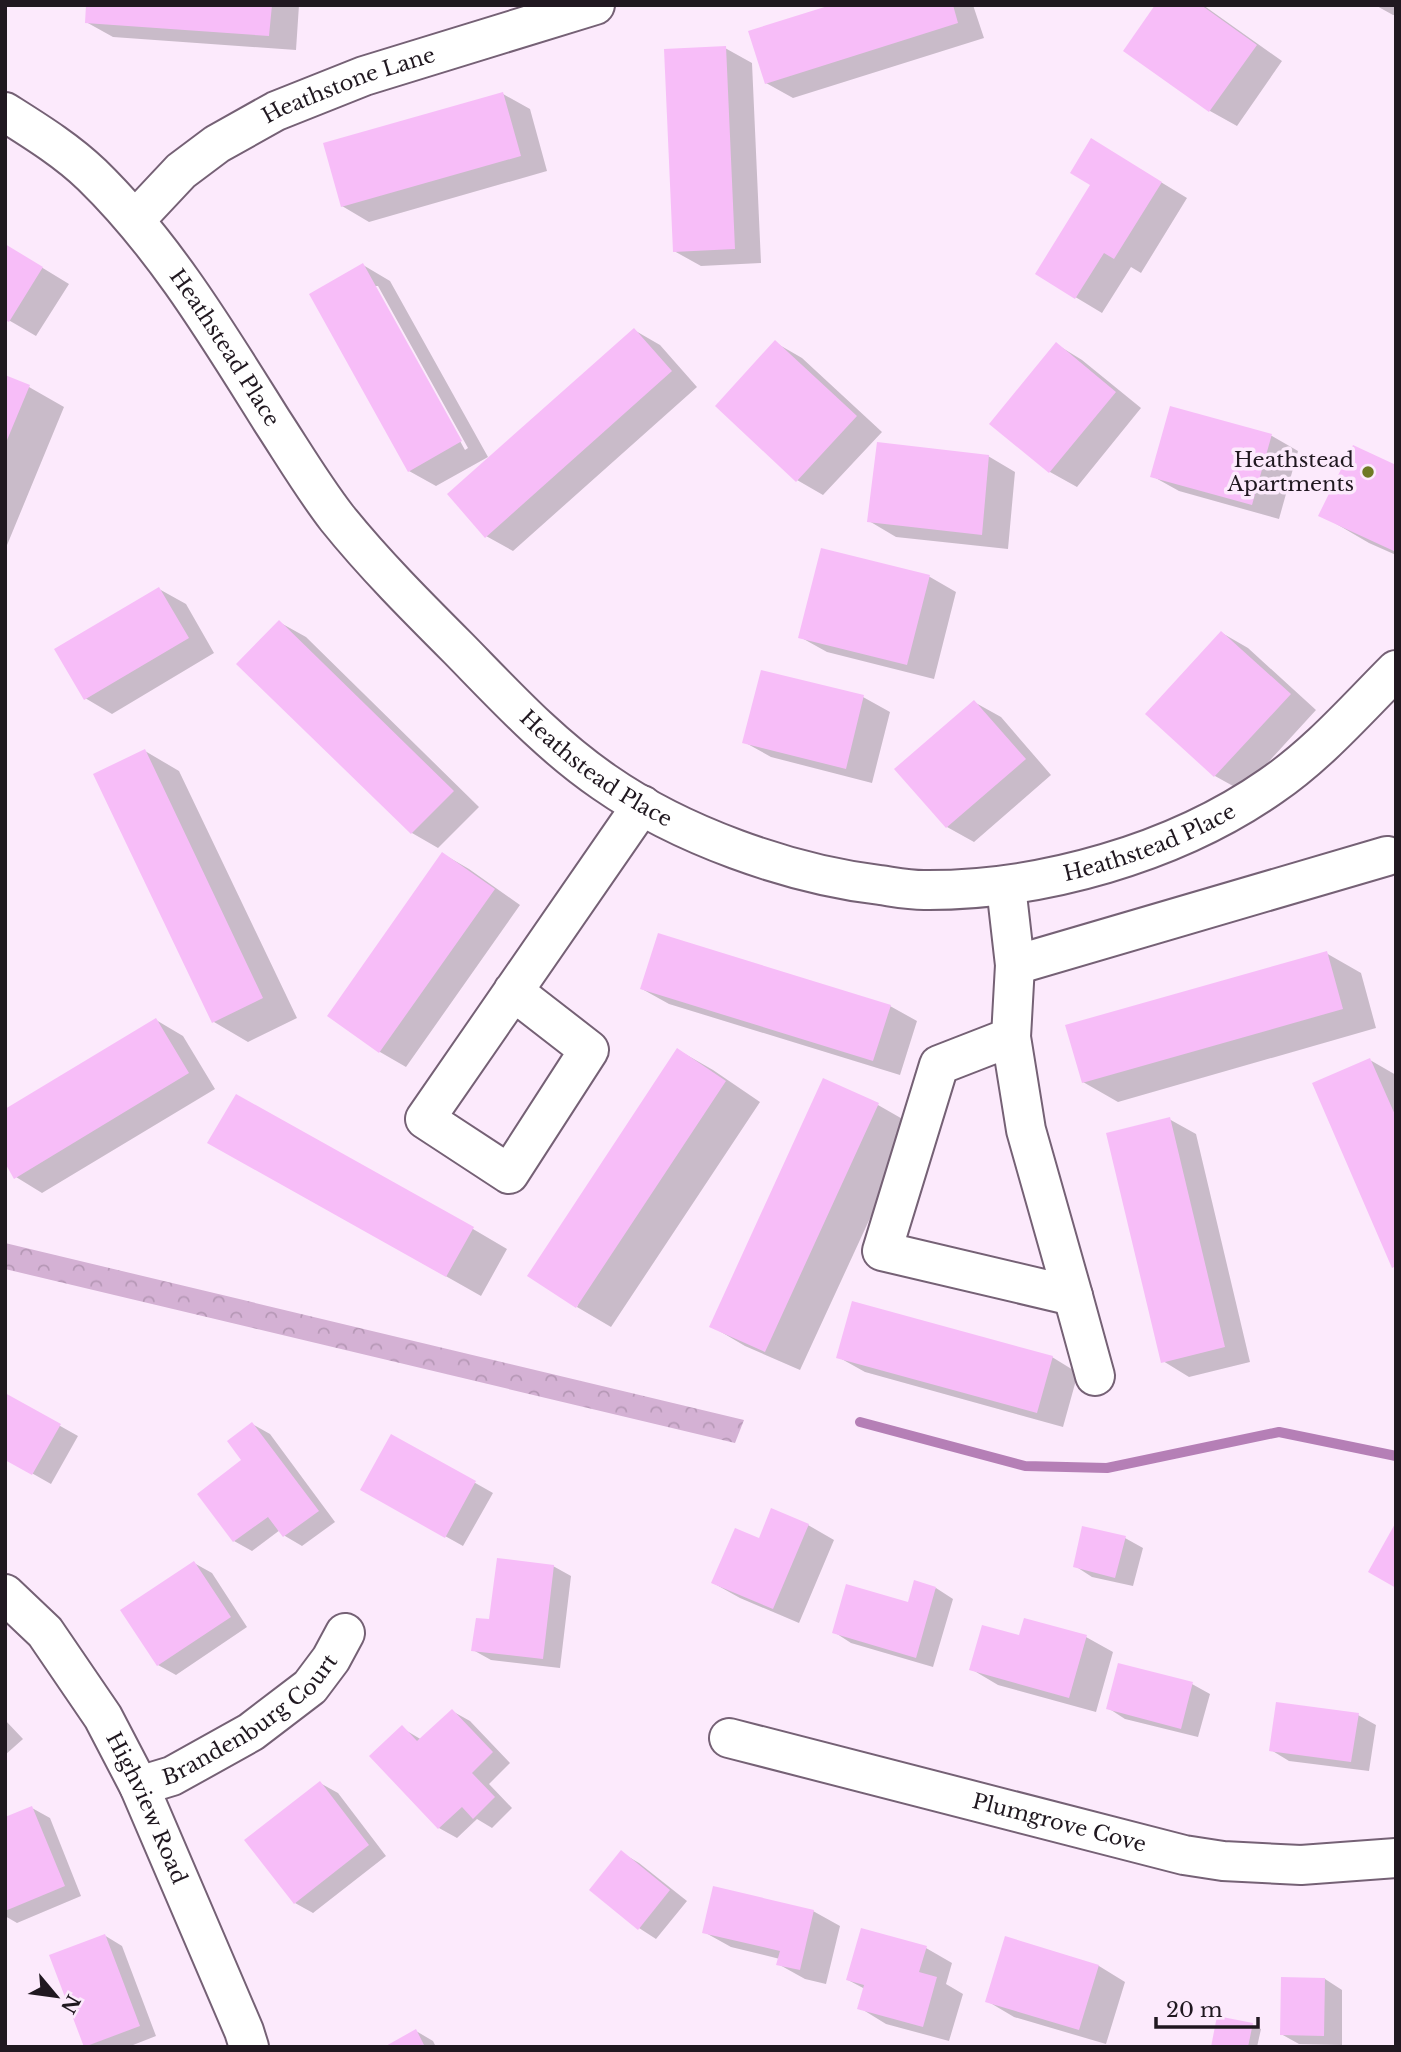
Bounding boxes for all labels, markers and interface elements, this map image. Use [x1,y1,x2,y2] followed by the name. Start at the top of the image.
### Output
[257,42,438,129] street label: Heathstone Lane
[164,264,285,431] street label: Heathstead Place
[1226,447,1354,497] place label: Heathstead Apartments
[1360,464,1376,480] marker: Heathstead Apartments
[514,705,676,833] street label: Heathstead Place
[1061,798,1240,887] street label: Heathstead Place
[159,1649,343,1791] street label: Brandenburg Court
[100,1728,192,1888] street label: Highview Road
[970,1788,1149,1858] street label: Plumgrove Cove
[21,1961,91,2031] north arrow
[1156,1986,1258,2030] scale bar
[56,1991,85,2018] text: N
[1166,1997,1223,2023] text: 20 m

